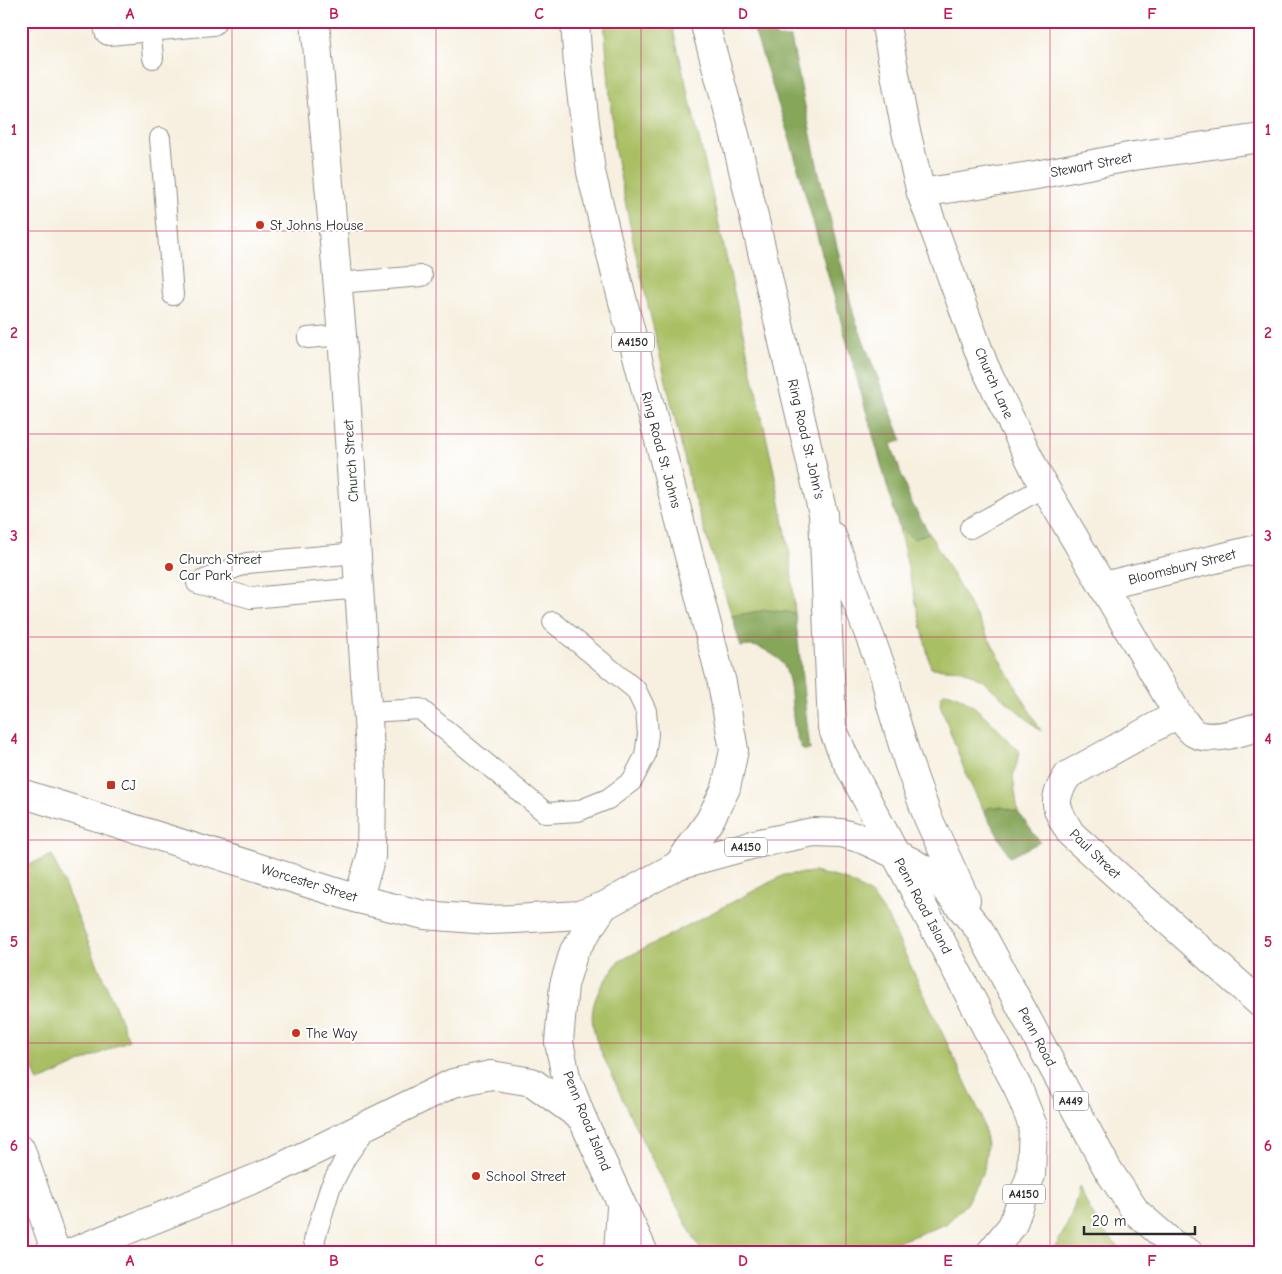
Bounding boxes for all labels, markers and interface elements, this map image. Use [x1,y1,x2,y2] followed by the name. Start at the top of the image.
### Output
[126,5,135,23] text: A
[329,5,339,23] text: B
[534,5,544,23] text: C
[738,5,748,23] text: D
[943,5,953,23] text: E
[1147,5,1157,23] text: F
[11,121,17,139] text: 1
[1265,121,1271,139] text: 1
[1049,149,1134,181] street label: Stewart Street
[270,217,363,234] place label: St Johns House
[254,219,266,231] marker: St Johns House
[10,324,18,342] text: 2
[1264,324,1272,342] text: 2
[612,332,654,352] road number: A4150
[971,345,1017,421] street label: Church Lane
[784,377,828,501] street label: Ring Road St. John's
[637,390,685,510] street label: Ring Road St. Johns
[340,418,362,503] street label: Church Street
[10,527,18,545] text: 3
[1264,527,1272,545] text: 3
[1127,545,1238,589] street label: Bloomsbury Street
[179,551,262,584] place label: Church Street Car Park
[163,561,175,573] marker: Church Street Car Park
[10,730,18,748] text: 4
[1264,730,1272,748] text: 4
[121,777,136,794] place label: CJ
[105,779,117,791] marker: CJ
[1066,826,1125,883] street label: Paul Street
[725,838,767,856] road number: A4150
[891,855,955,957] street label: Penn Road Island
[259,860,360,906] street label: Worcester Street
[10,933,18,951] text: 5
[1264,933,1272,951] text: 5
[1014,1004,1060,1070] street label: Penn Road
[306,1025,358,1042] place label: The Way
[290,1027,302,1039] marker: The Way
[559,1069,615,1173] street label: Penn Road Island
[1054,1092,1088,1110] road number: A449
[10,1137,18,1155] text: 6
[1264,1137,1272,1155] text: 6
[486,1168,567,1185] place label: School Street
[470,1170,482,1182] marker: School Street
[1003,1184,1045,1204] road number: A4150
[1084,1204,1196,1236] scale bar
[1092,1212,1126,1230] text: 20 m
[126,1252,135,1270] text: A
[329,1252,339,1270] text: B
[534,1252,544,1270] text: C
[738,1252,748,1270] text: D
[943,1252,953,1270] text: E
[1147,1252,1157,1270] text: F

